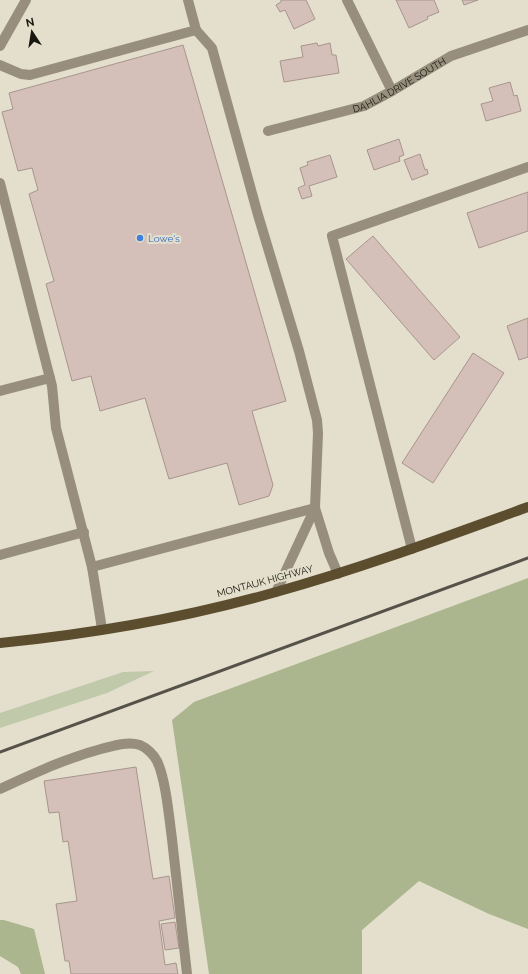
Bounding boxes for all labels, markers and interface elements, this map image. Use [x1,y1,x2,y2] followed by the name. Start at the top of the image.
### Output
[12,12,52,52] north arrow
[25,15,35,30] text: N
[351,55,448,114] street label: DAHLIA DRIVE SOUTH
[135,233,145,243] marker: Lowe's
[148,233,180,244] place label: Lowe's
[216,563,315,599] street label: MONTAUK HIGHWAY

